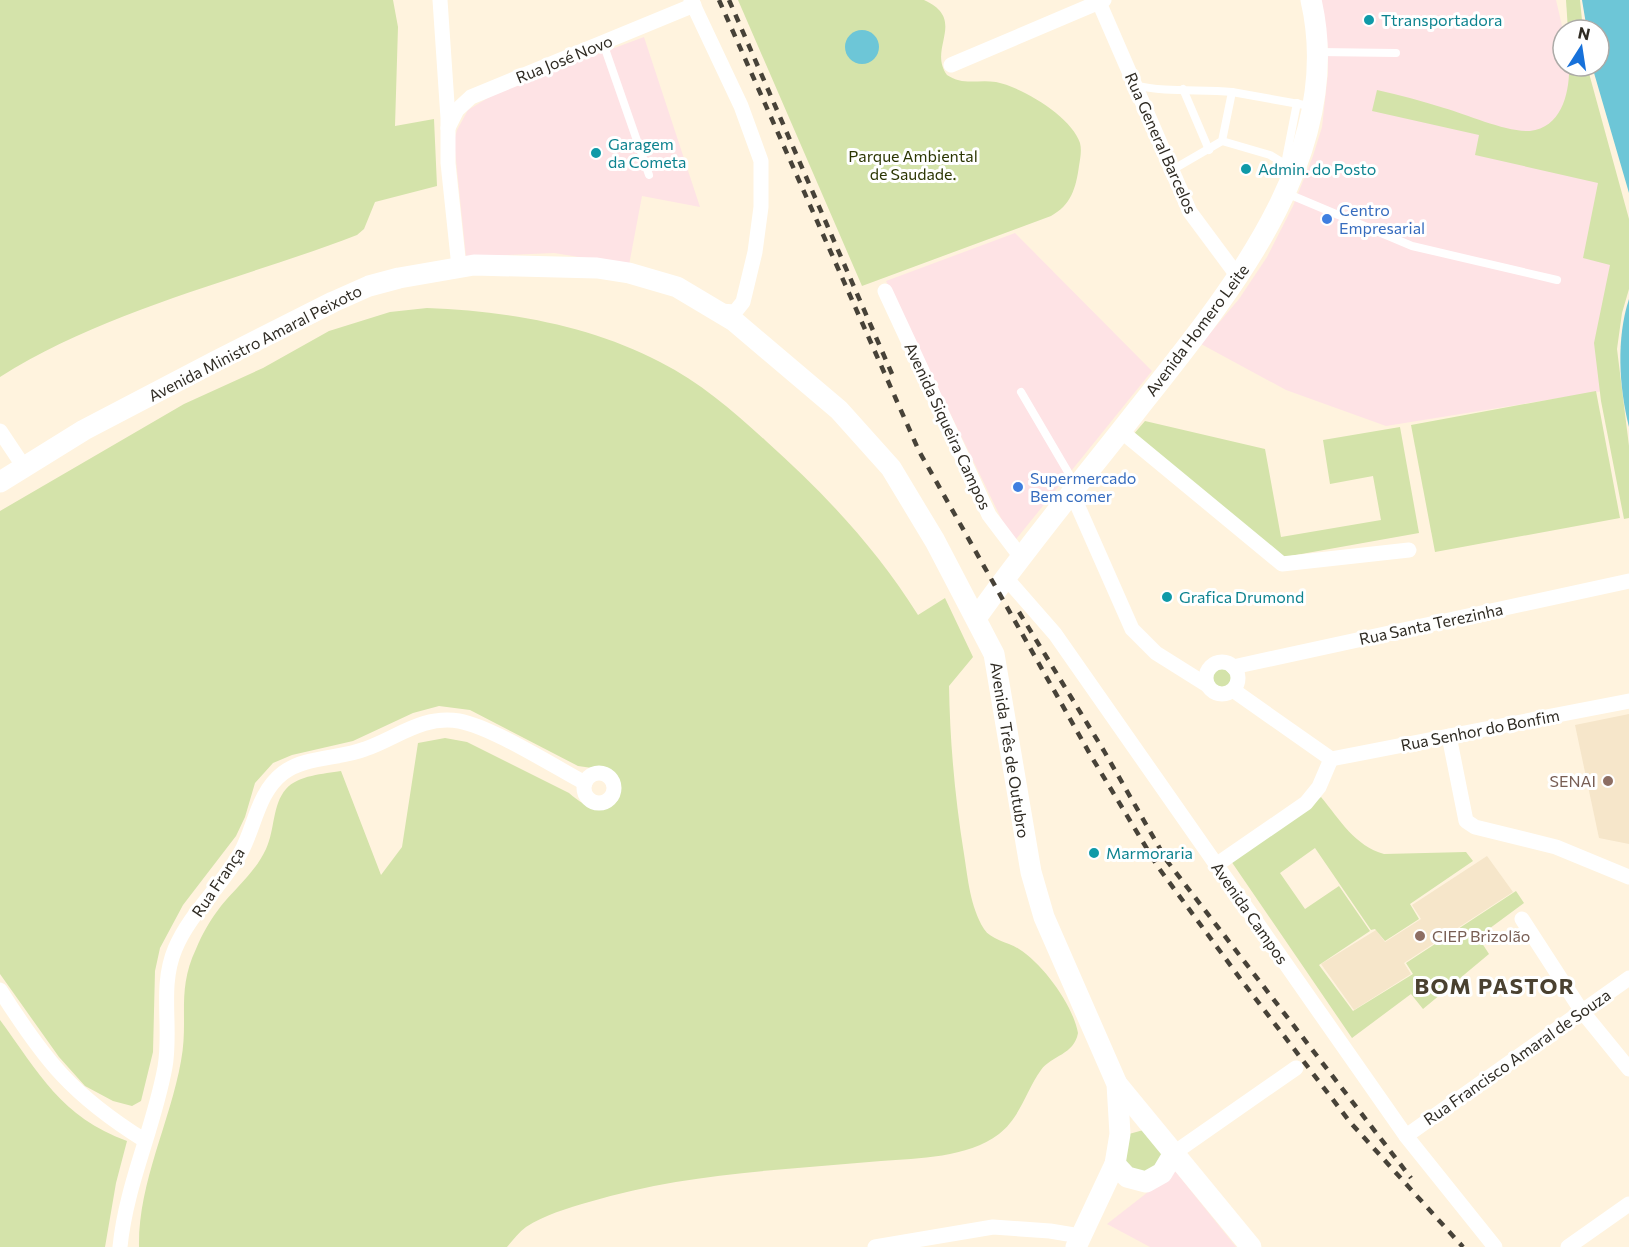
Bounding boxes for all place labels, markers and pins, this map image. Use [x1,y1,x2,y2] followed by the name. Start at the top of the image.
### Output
[1381,10,1502,29] place label: Ttransportadora
[1362,13,1376,27] marker: Ttransportadora
[608,134,686,171] place label: Garagem da Cometa
[589,146,603,160] marker: Garagem da Cometa
[1258,159,1376,178] place label: Admin. do Posto
[1239,162,1253,176] marker: Admin. do Posto
[1339,200,1425,237] place label: Centro Empresarial
[1320,212,1334,226] marker: Centro Empresarial
[1030,468,1136,505] place label: Supermercado Bem comer
[1011,480,1025,494] marker: Supermercado Bem comer
[1179,587,1304,606] place label: Grafica Drumond
[1160,590,1174,604] marker: Grafica Drumond
[1550,771,1596,790] place label: SENAI
[1601,774,1615,788] marker: SENAI
[1106,843,1193,862] place label: Marmoraria
[1087,846,1101,860] marker: Marmoraria
[1432,926,1530,945] place label: CIEP Brizolão
[1413,929,1427,943] marker: CIEP Brizolão

